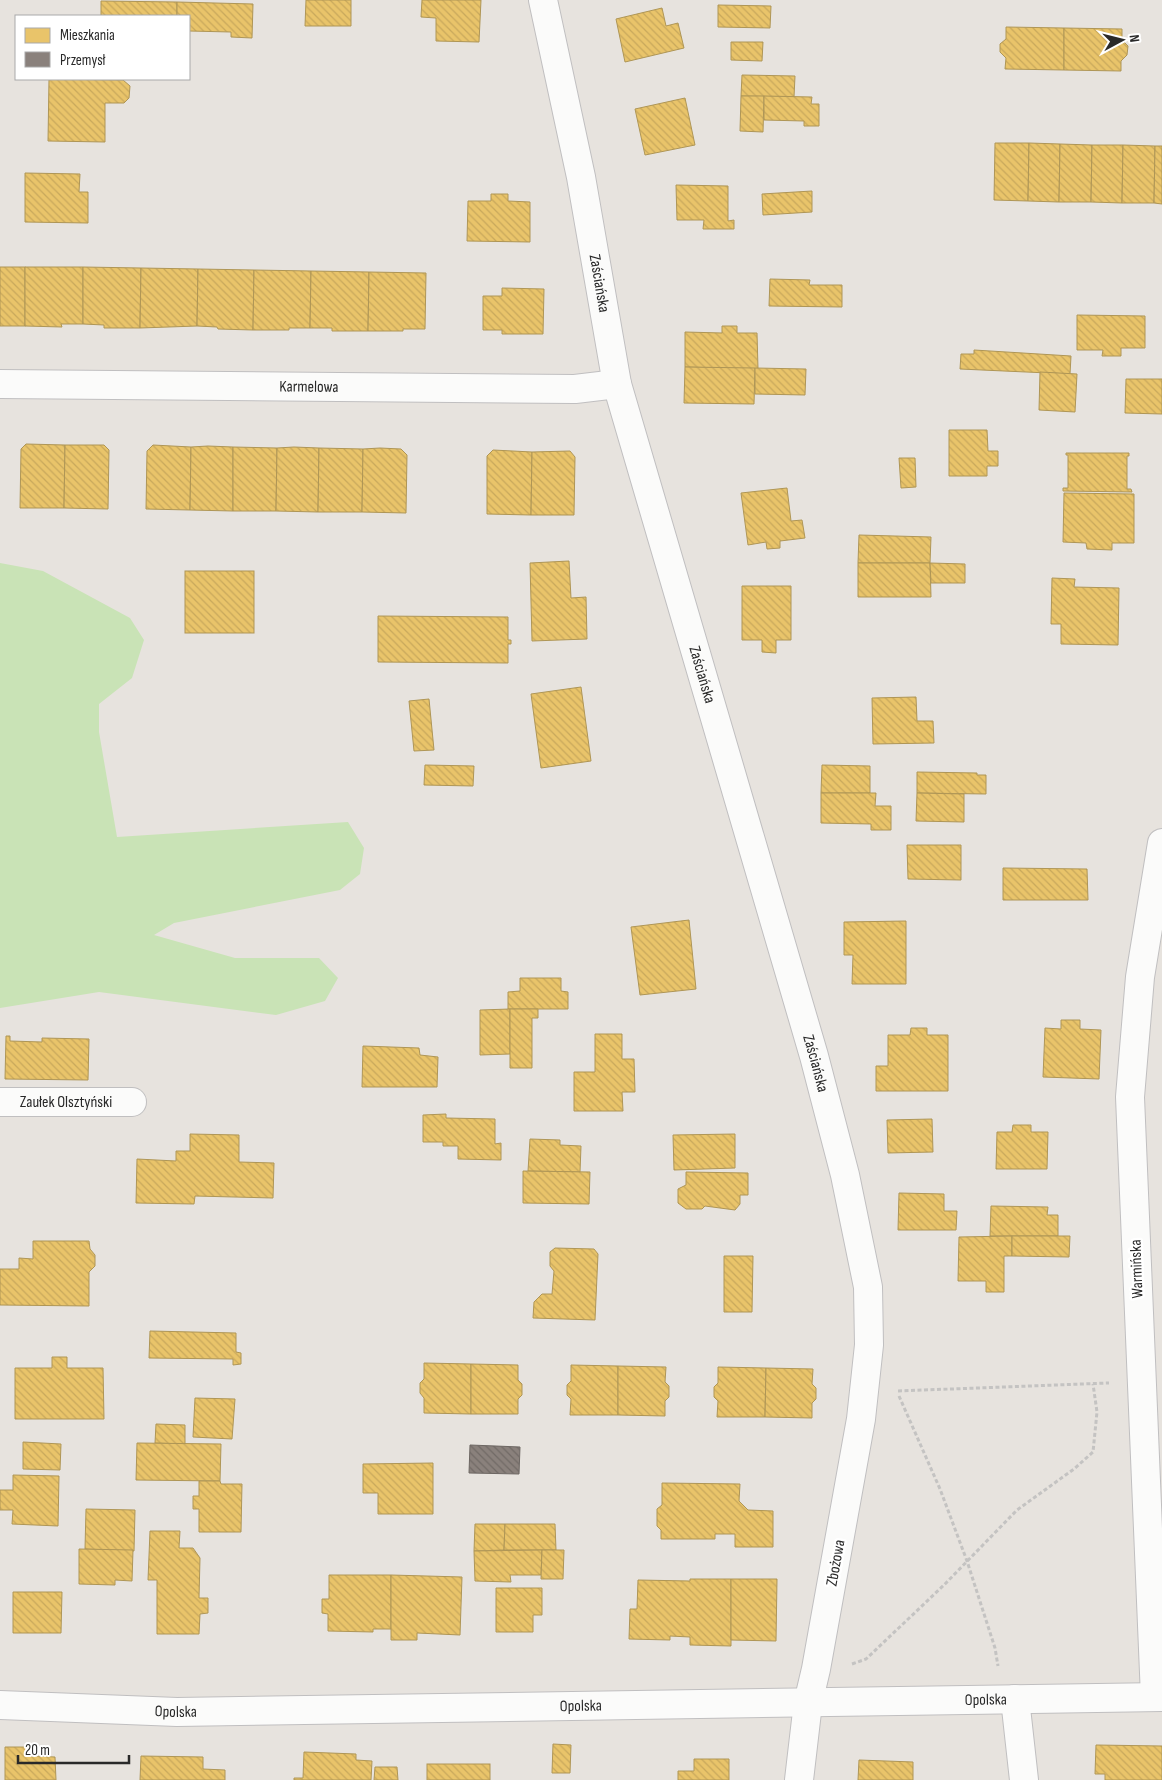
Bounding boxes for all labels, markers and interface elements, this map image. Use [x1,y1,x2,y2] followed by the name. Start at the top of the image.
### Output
[15,15,190,80] legend
[1097,15,1147,65] north arrow
[60,26,115,45] text: Mieszkania
[1126,34,1143,43] text: N
[60,51,106,70] text: Przemysł
[585,253,614,314] street label: Zaściańska
[279,377,339,396] street label: Karmelowa
[685,644,720,706] street label: Zaściańska
[799,1032,833,1094] street label: Zaściańska
[20,1093,112,1112] street label: Zaułek Olsztyński
[1126,1239,1148,1299] street label: Warmińska
[823,1538,849,1588] street label: Zbożowa
[965,1690,1007,1710] street label: Opolska
[560,1696,602,1716] street label: Opolska
[154,1702,197,1722] street label: Opolska
[18,1732,129,1764] scale bar
[25,1741,50,1760] text: 20 m

